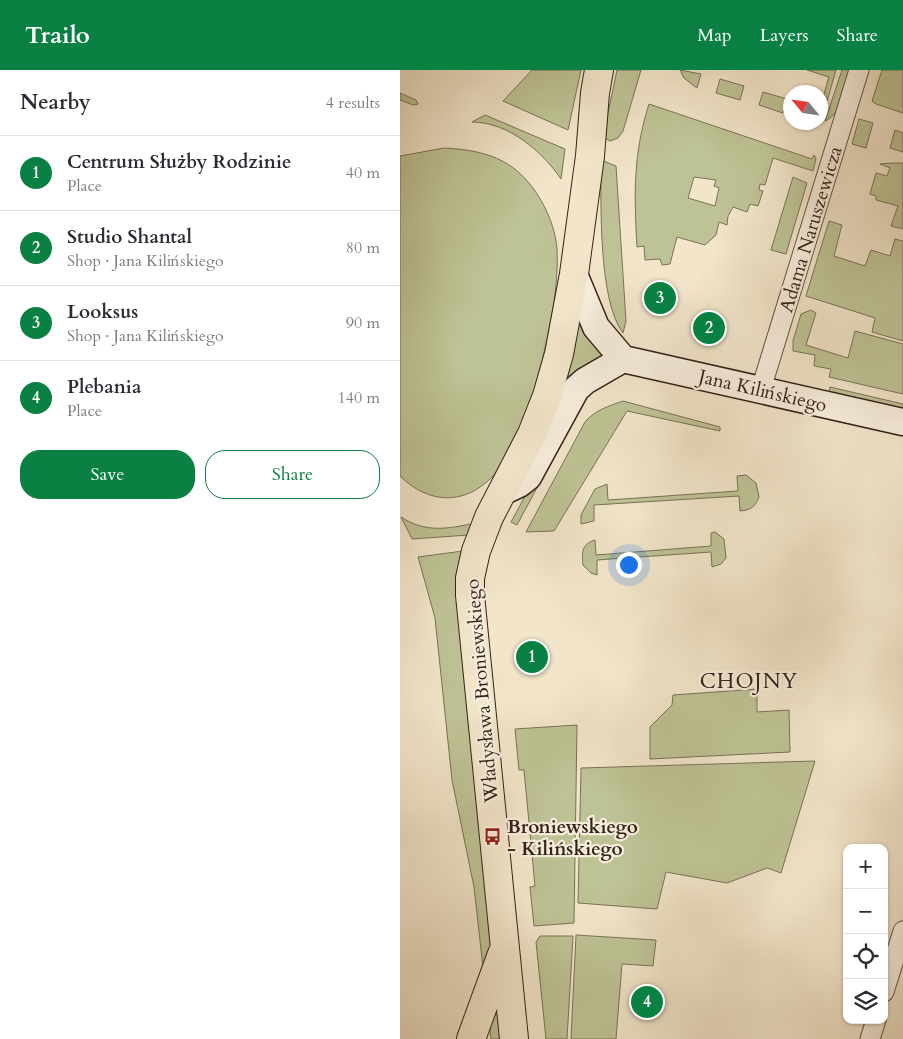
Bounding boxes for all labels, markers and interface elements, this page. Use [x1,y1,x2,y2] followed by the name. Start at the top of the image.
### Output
[25,19,90,52] text: Trailo
[697,23,732,48] text: Map
[760,23,809,48] text: Layers
[837,23,878,48] text: Share
[783,85,828,130] north arrow
[20,88,91,117] text: Nearby
[326,92,380,114] text: 4 results
[773,143,849,316] street label: Adama Naruszewicza
[67,149,291,175] text: Centrum Służby Rodzinie
[32,162,40,184] text: 1
[346,162,380,184] text: 40 m
[67,175,102,197] text: Place
[67,224,192,250] text: Studio Shantal
[32,237,40,259] text: 2
[346,237,380,259] text: 80 m
[67,250,224,272] text: Shop · Jana Kilińskiego
[644,279,676,317] pin: 3
[67,299,138,325] text: Looksus
[693,309,725,347] pin: 2
[32,312,40,334] text: 3
[346,312,380,334] text: 90 m
[67,325,224,347] text: Shop · Jana Kilińskiego
[693,363,829,418] street label: Jana Kilińskiego
[67,374,141,400] text: Plebania
[32,387,40,409] text: 4
[338,387,380,409] text: 140 m
[67,400,102,422] text: Place
[20,450,195,499] button: Save
[205,450,380,499] button: Share
[616,552,642,578] your location
[459,578,505,805] street label: Władysława Broniewskiego
[516,638,548,676] pin: 1
[700,667,798,696] district label: CHOJNY
[507,814,638,862] place label: Broniewskiego - Kilińskiego
[483,827,503,847] bus stop icon: Broniewskiego - Kilińskiego
[843,844,888,1024] map controls
[843,844,888,889] button: +
[843,889,888,934] button: −
[843,934,888,979] button: locate
[843,979,888,1024] button: layers
[631,983,663,1021] pin: 4

